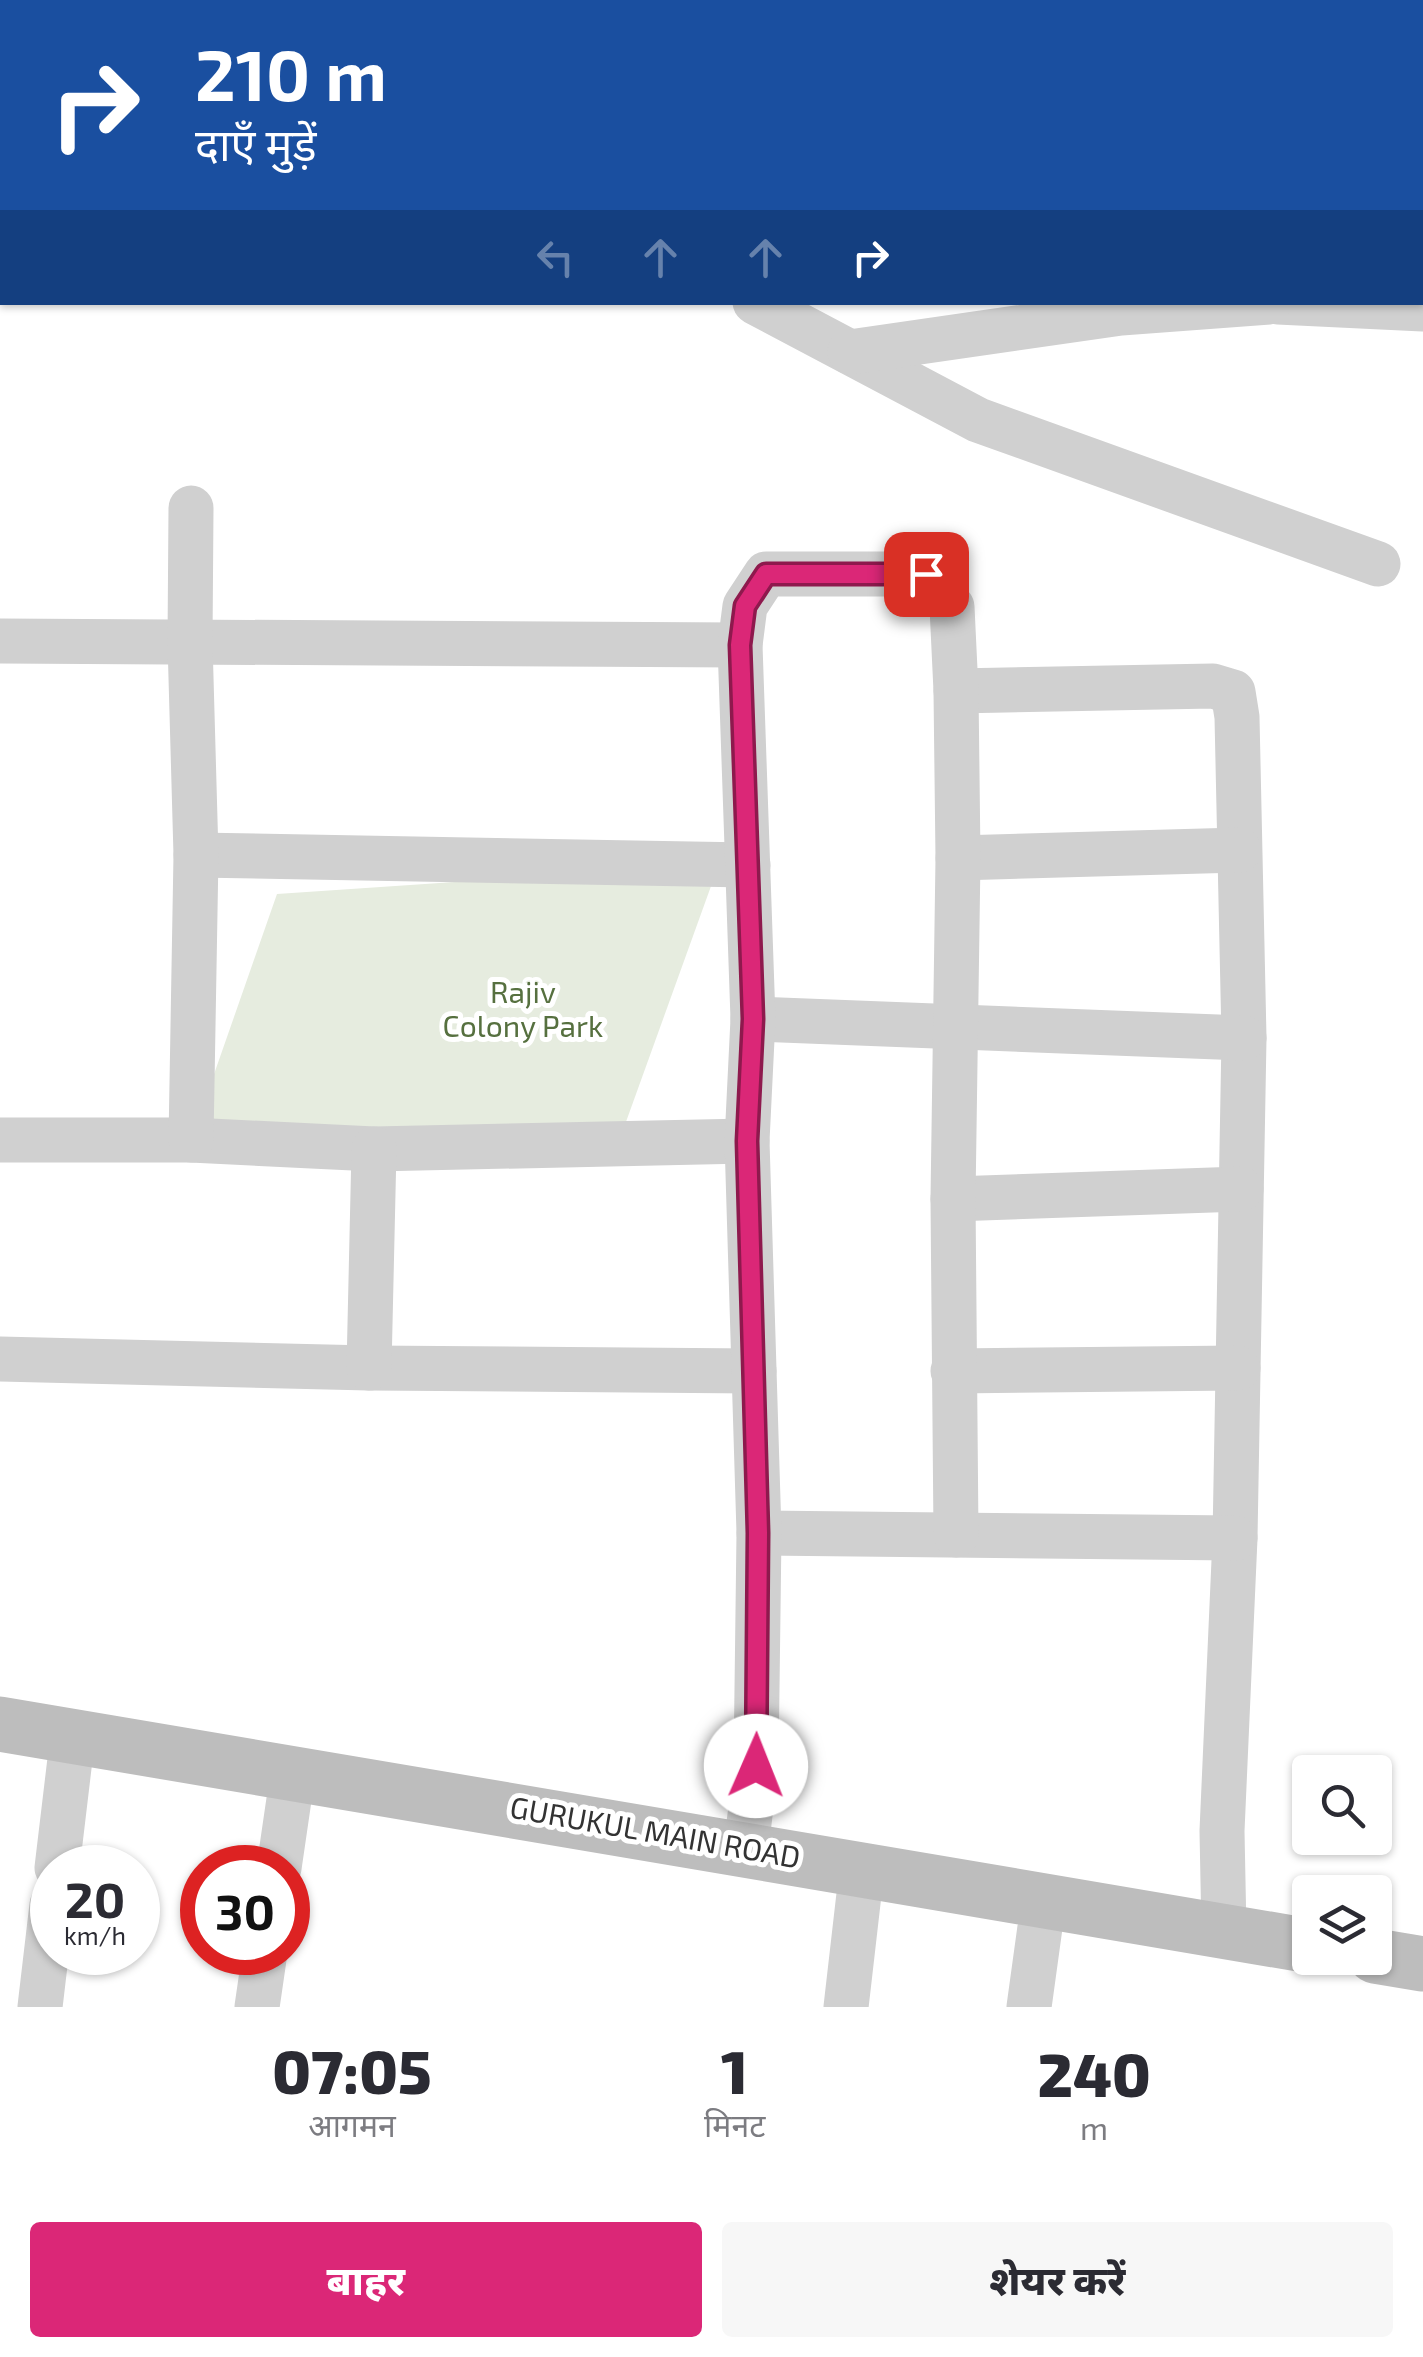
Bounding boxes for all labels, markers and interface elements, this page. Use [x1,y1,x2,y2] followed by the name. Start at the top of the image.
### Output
[195,31,387,115] text: 210 m
[30,40,160,170] icon: right
[195,116,316,170] text: दाएँ मुड़ें
[528,230,583,285] icon: left
[633,230,688,285] icon: ahead
[738,230,793,285] icon: ahead
[843,230,898,285] icon: right
[884,532,969,617] pin
[899,547,954,602] icon: arrive
[443,973,603,1043] park label: Rajiv Colony Park
[704,1714,808,1818] position arrow
[1292,1755,1392,1975] map controls
[1292,1755,1392,1855] button: search
[507,1788,803,1874] street label: GURUKUL MAIN ROAD
[180,1845,310,1975] speed limit sign: 30
[65,1868,125,1928] text: 20
[1292,1875,1392,1975] button: layers
[64,1920,126,1950] text: km/h
[272,2034,432,2106] text: 07:05
[721,2034,748,2106] text: 1
[1038,2037,1151,2109] text: 240
[308,2105,396,2143] text: आगमन
[704,2105,765,2143] text: मिनट
[1080,2108,1108,2146] text: m
[30,2222,702,2337] button: बाहर
[722,2222,1393,2337] button: शेयर करें

